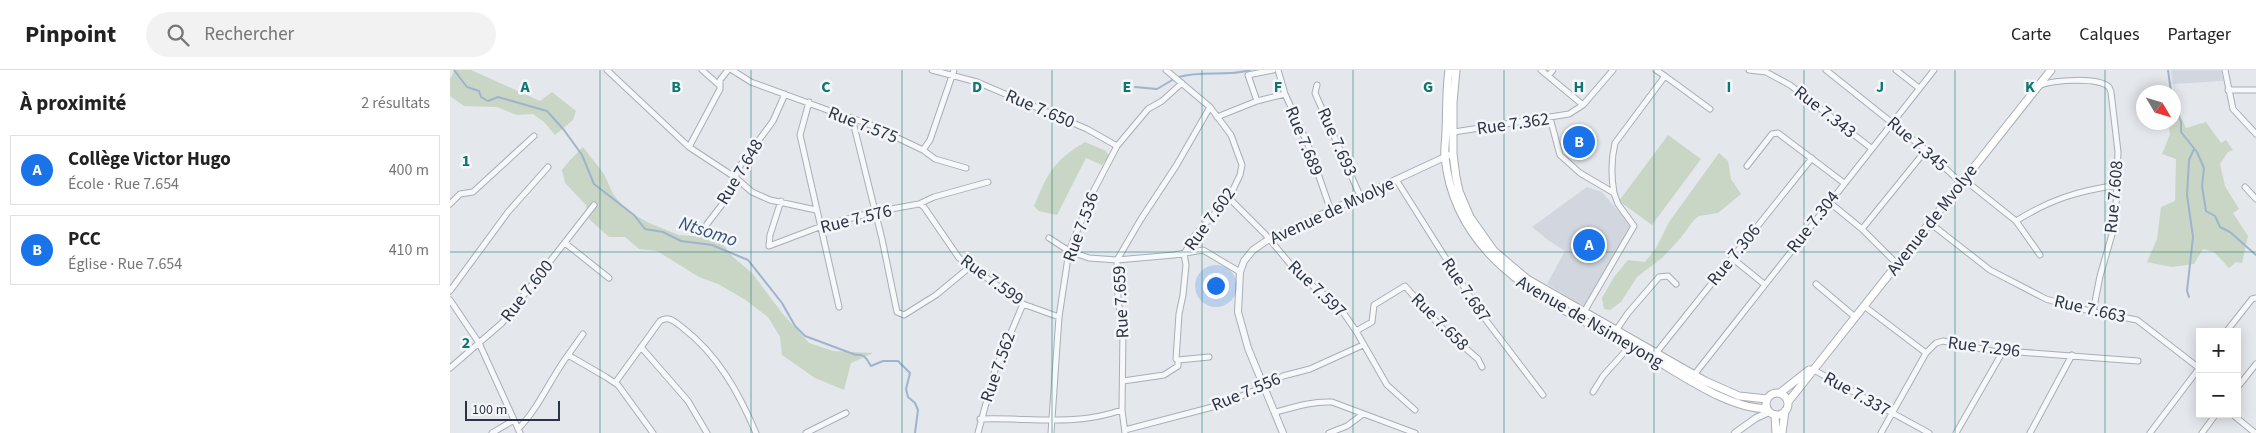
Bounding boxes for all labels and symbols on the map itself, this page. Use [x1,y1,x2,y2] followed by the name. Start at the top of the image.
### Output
[519,76,530,98] text: A
[671,76,681,98] text: B
[821,76,831,98] text: C
[972,76,982,98] text: D
[1123,76,1131,98] text: E
[1274,76,1282,98] text: F
[1423,76,1433,98] text: G
[1574,76,1584,98] text: H
[1727,76,1731,98] text: I
[1876,76,1884,98] text: J
[2025,76,2035,98] text: K
[1789,80,1861,144] street label: Rue 7.343
[1002,83,1078,135] street label: Rue 7.650
[2136,85,2181,130] north arrow
[825,100,902,150] street label: Rue 7.575
[1279,103,1329,179] street label: Rue 7.689
[1311,104,1363,180] street label: Rue 7.693
[1475,107,1551,141] street label: Rue 7.362
[1881,111,1953,177] street label: Rue 7.345
[1563,123,1595,161] pin: B
[711,134,769,210] street label: Rue 7.648
[462,150,470,172] text: 1
[1881,159,1983,281] street label: Avenue de Mvolye
[2098,160,2130,234] street label: Rue 7.608
[1266,171,1398,251] street label: Avenue de Mvolye
[1178,182,1242,256] street label: Rue 7.602
[1781,186,1845,258] street label: Rue 7.304
[1057,188,1105,265] street label: Rue 7.536
[818,198,894,240] street label: Rue 7.576
[675,210,741,254] water label: Ntsomo
[1701,219,1767,291] street label: Rue 7.306
[1573,226,1605,264] pin: A
[955,248,1029,312] street label: Rue 7.599
[1435,253,1497,327] street label: Rue 7.687
[495,255,559,327] street label: Rue 7.600
[1282,255,1352,323] street label: Rue 7.597
[1107,265,1135,339] street label: Rue 7.659
[1512,270,1668,374] street label: Avenue de Nsimeyong
[1203,273,1229,299] your location
[1405,287,1475,357] street label: Rue 7.658
[2052,289,2128,329] street label: Rue 7.663
[974,328,1022,405] street label: Rue 7.562
[1946,330,2022,364] street label: Rue 7.296
[462,332,470,354] text: 2
[1819,365,1895,423] street label: Rue 7.337
[1208,366,1284,418] street label: Rue 7.556
[465,398,560,421] scale bar

